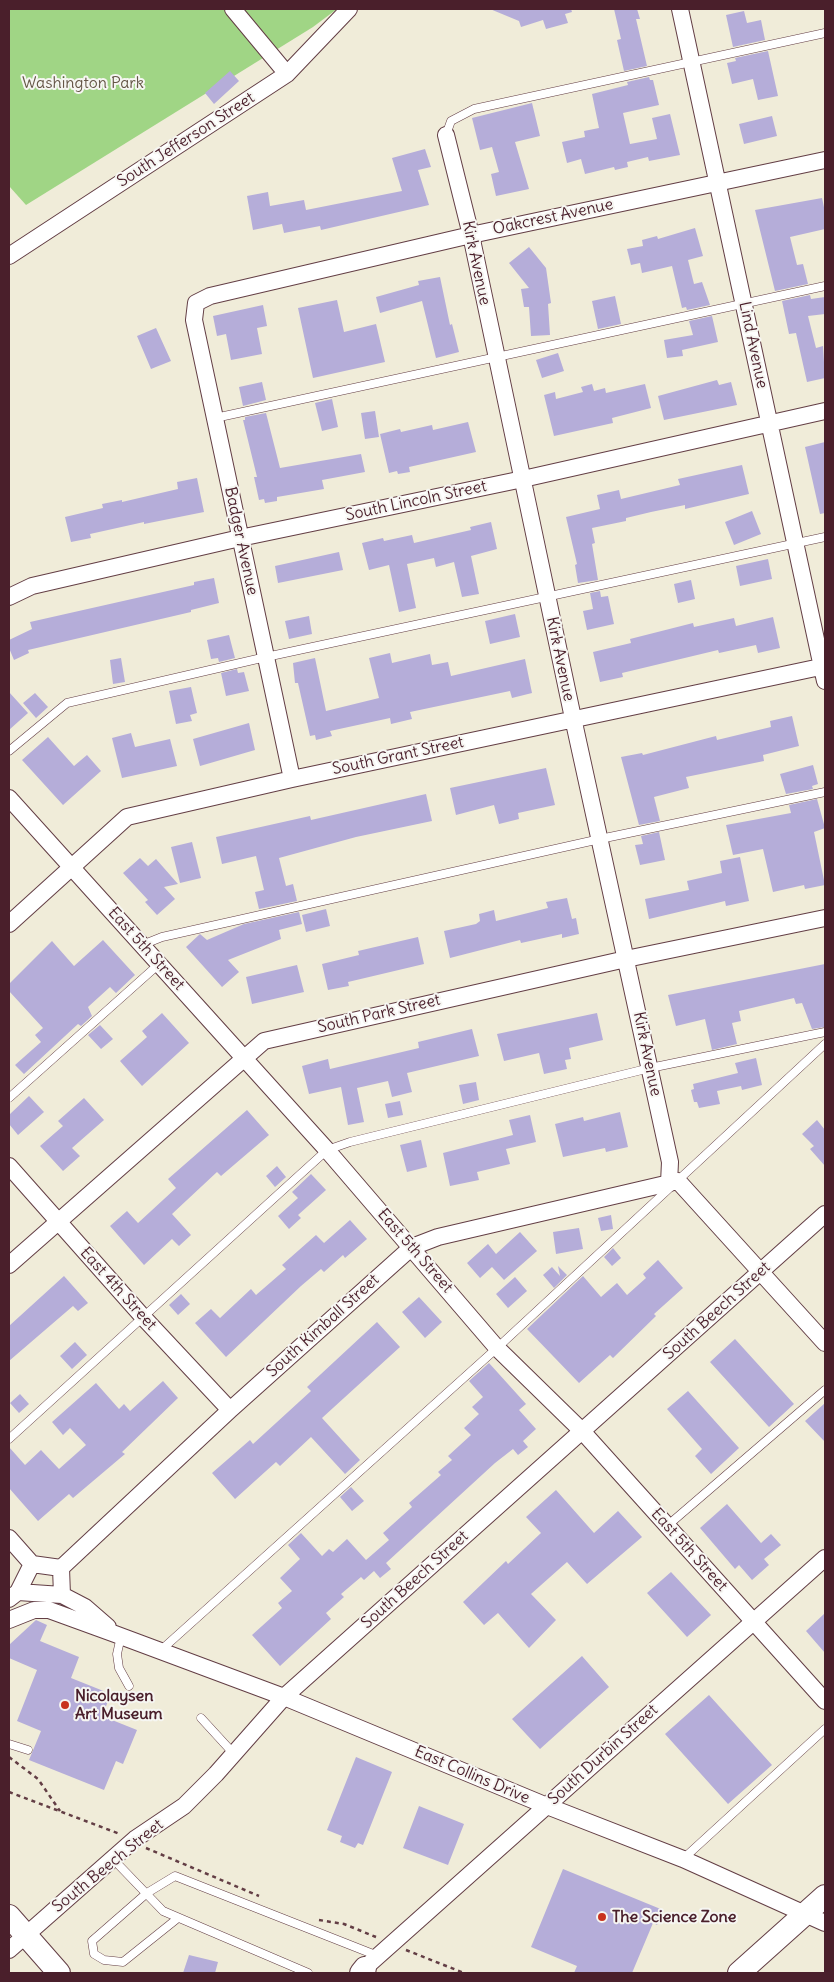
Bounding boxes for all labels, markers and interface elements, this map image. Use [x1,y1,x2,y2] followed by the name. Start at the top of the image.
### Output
[22,73,144,93] park label: Washington Park
[114,88,258,192] street label: South Jefferson Street
[491,195,615,239] street label: Oakcrest Avenue
[458,219,494,307] street label: Kirk Avenue
[734,300,772,390] street label: Lind Avenue
[344,477,488,525] street label: South Lincoln Street
[220,485,262,597] street label: Badger Avenue
[542,615,578,703] street label: Kirk Avenue
[331,733,465,779] street label: South Grant Street
[104,904,188,994] street label: East 5th Street
[316,991,442,1037] street label: South Park Street
[629,1010,665,1098] street label: Kirk Avenue
[373,1205,457,1297] street label: East 5th Street
[76,1243,160,1335] street label: East 4th Street
[660,1258,774,1364] street label: South Beech Street
[263,1270,383,1382] street label: South Kimball Street
[647,1505,731,1595] street label: East 5th Street
[358,1527,472,1633] street label: South Beech Street
[75,1686,163,1724] place label: Nicolaysen Art Museum
[59,1699,71,1711] marker: Nicolaysen Art Museum
[544,1701,662,1809] street label: South Durbin Street
[412,1742,532,1808] street label: East Collins Drive
[49,1815,167,1917] street label: South Beech Street
[612,1907,736,1927] place label: The Science Zone
[596,1911,608,1923] marker: The Science Zone

